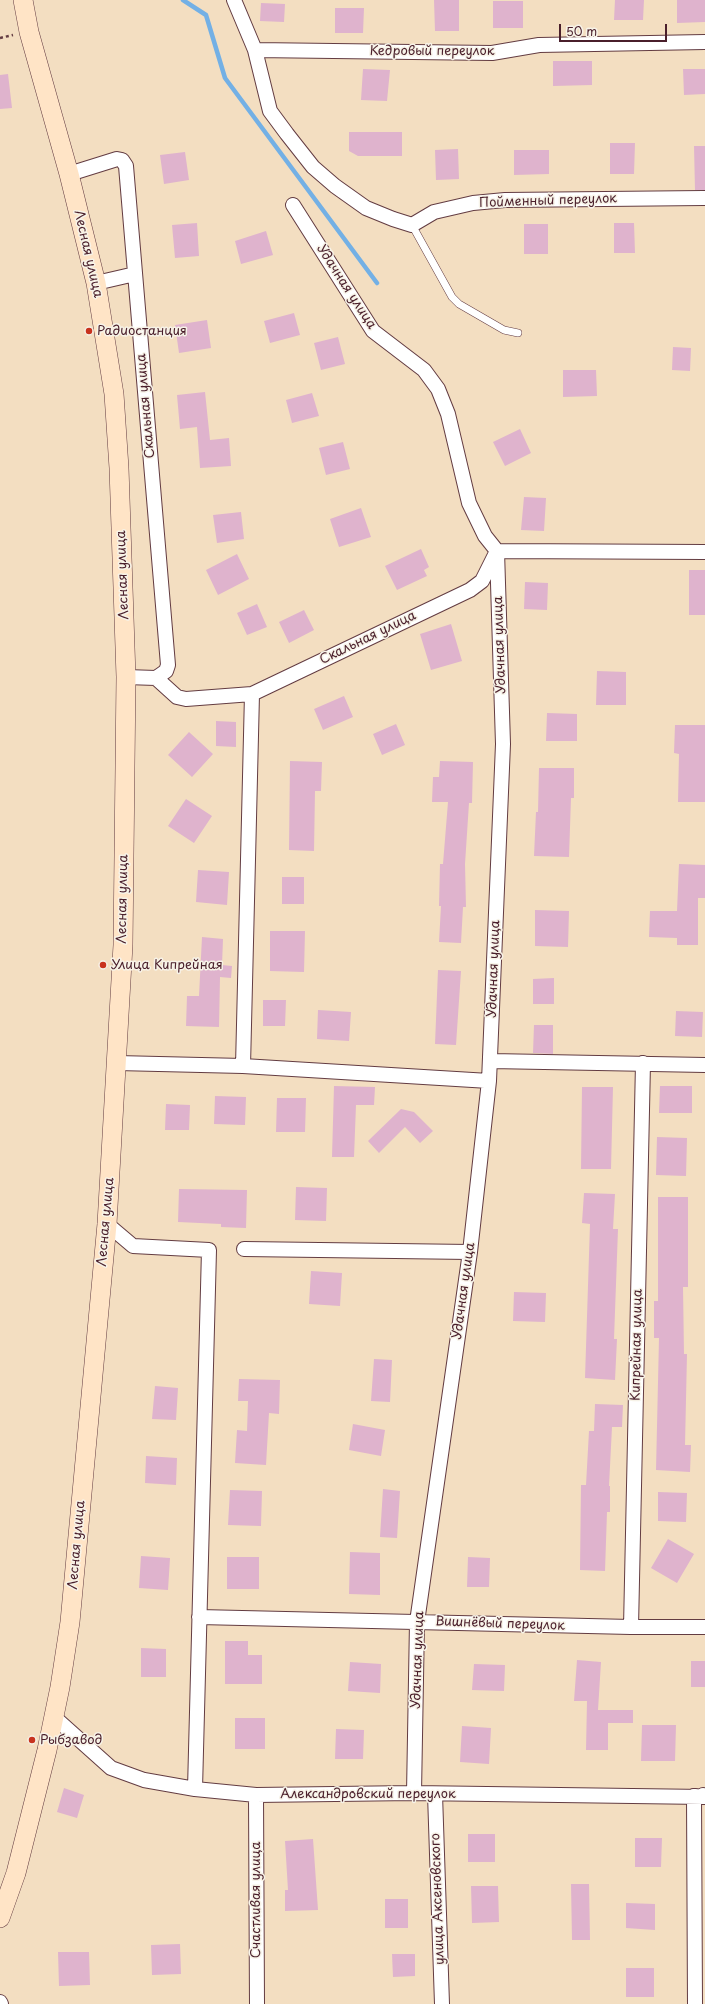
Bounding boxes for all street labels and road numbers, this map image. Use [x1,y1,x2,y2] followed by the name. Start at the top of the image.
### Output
[369,43,495,59] street label: Кедровый переулок
[479,191,617,211] street label: Пойменный переулок
[70,209,106,299] street label: Лесная улица
[313,242,379,332] street label: Удачная улица
[134,353,158,459] street label: Скальная улица
[114,530,132,620] street label: Лесная улица
[490,596,510,694] street label: Удачная улица
[317,608,419,668] street label: Скальная улица
[114,854,132,944] street label: Лесная улица
[484,920,504,1018] street label: Удачная улица
[94,1177,118,1267] street label: Лесная улица
[449,1242,479,1340] street label: Удачная улица
[628,1289,646,1401] street label: Кипрейная улица
[65,1500,89,1590] street label: Лесная улица
[408,1611,428,1709] street label: Удачная улица
[435,1614,565,1634] street label: Вишнёвый переулок
[280,1786,456,1802] street label: Александровский переулок
[428,1833,448,1965] street label: улица Аксеновского
[248,1842,264,1958] street label: Счастливая улица

